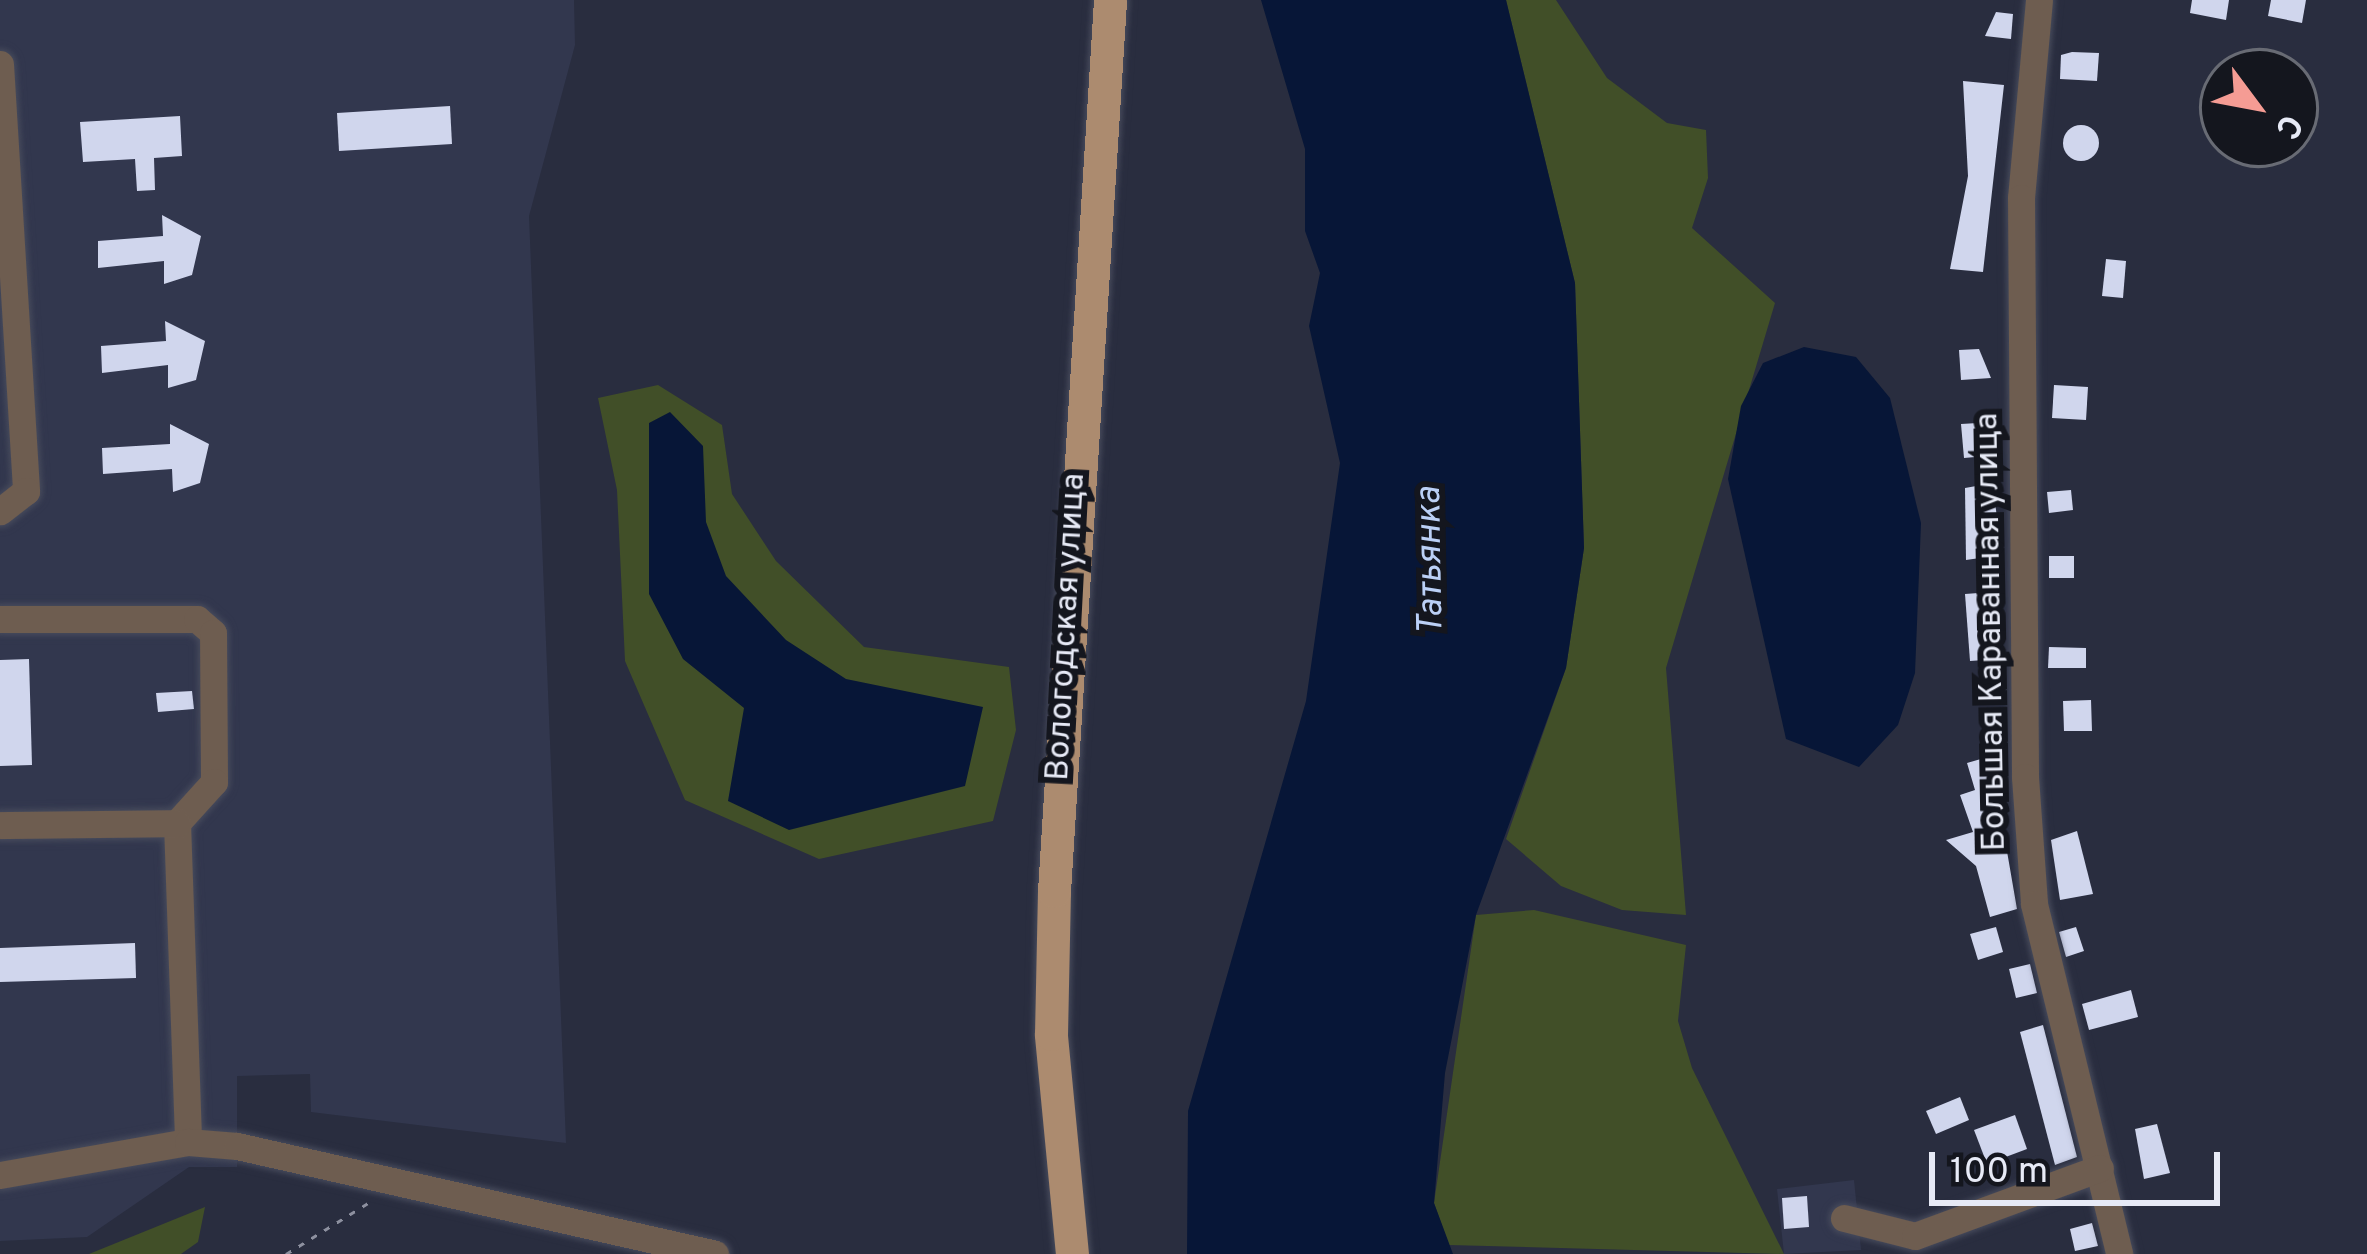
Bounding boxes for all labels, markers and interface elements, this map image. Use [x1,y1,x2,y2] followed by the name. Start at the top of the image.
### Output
[2199,48,2319,168] north arrow
[2264,105,2310,146] text: С
[1969,412,2017,852] street label: Большая Караванная улица
[1040,472,1096,782] street label: Вологодская улица
[1409,486,1455,636] water label: Татьянка
[1935,1128,2226,1202] scale bar
[1950,1150,2048,1196] text: 100 m

